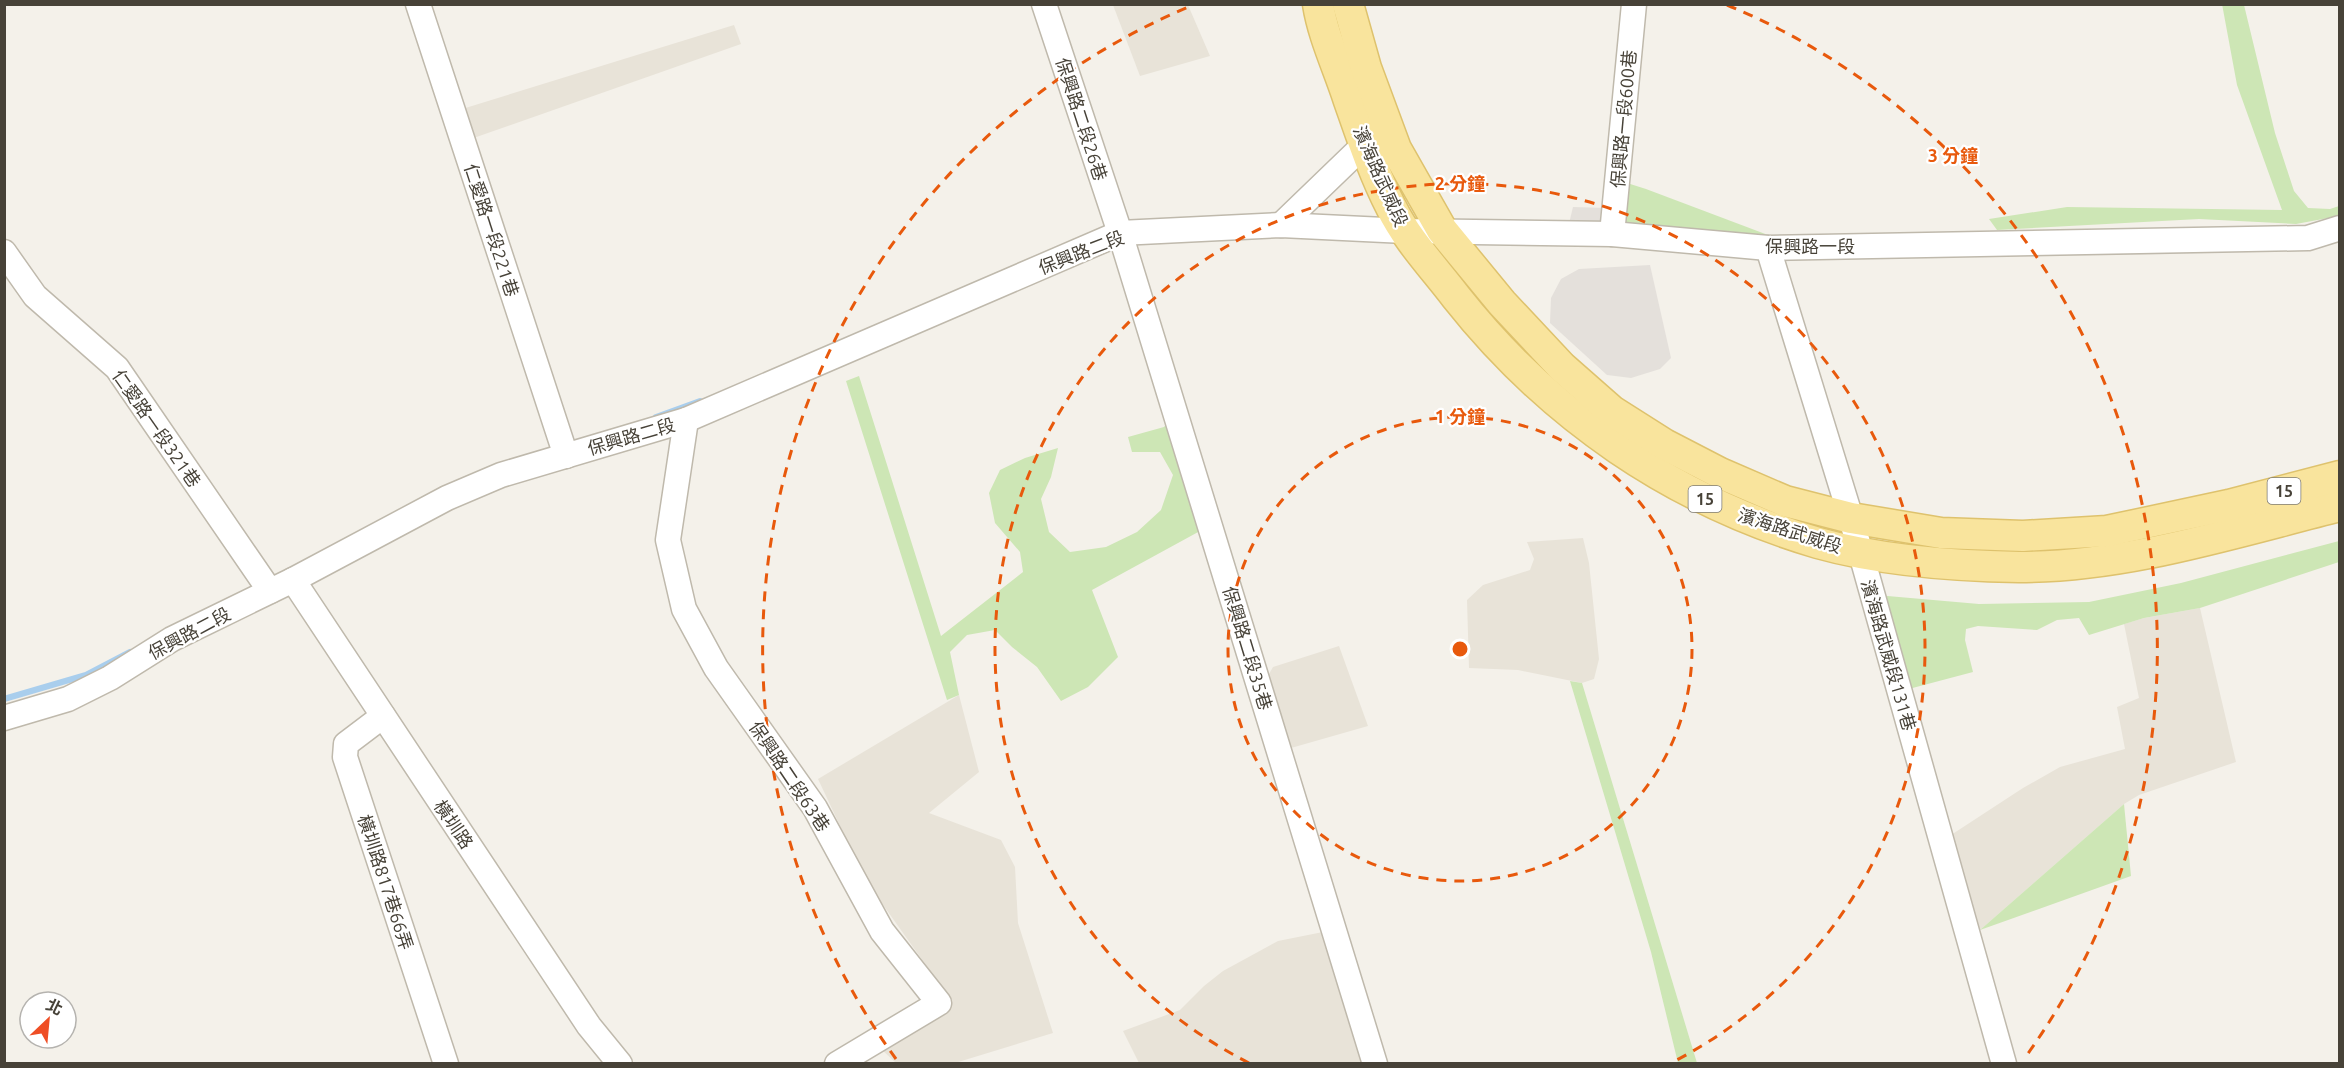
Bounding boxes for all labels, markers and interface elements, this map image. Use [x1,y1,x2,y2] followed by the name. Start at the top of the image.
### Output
[1607,49,1639,189] street label: 保興路一段600巷
[1053,55,1111,183] street label: 保興路二段26巷
[1350,123,1412,229] street label: 濱海路武威段
[1928,145,1978,165] text: 3 分鐘
[461,161,523,299] street label: 仁愛路一段221巷
[1435,173,1485,193] text: 2 分鐘
[1035,227,1127,277] street label: 保興路二段
[1765,236,1855,256] street label: 保興路一段
[109,366,205,490] street label: 仁愛路一段321巷
[1435,406,1485,426] text: 1 分鐘
[585,414,677,458] street label: 保興路二段
[2268,478,2300,504] road number: 15
[1688,486,1722,512] road number: 15
[1736,504,1844,556] street label: 濱海路武威段
[1858,577,1920,733] street label: 濱海路武威段131巷
[1220,584,1276,712] street label: 保興路二段35巷
[145,603,233,663] street label: 保興路二段
[1450,639,1470,659] centre of rings
[746,717,834,835] street label: 保興路二段63巷
[431,796,477,852] street label: 橫圳路
[355,812,417,952] street label: 橫圳路817巷66弄
[18,990,78,1050] north arrow
[43,995,66,1018] text: 北

